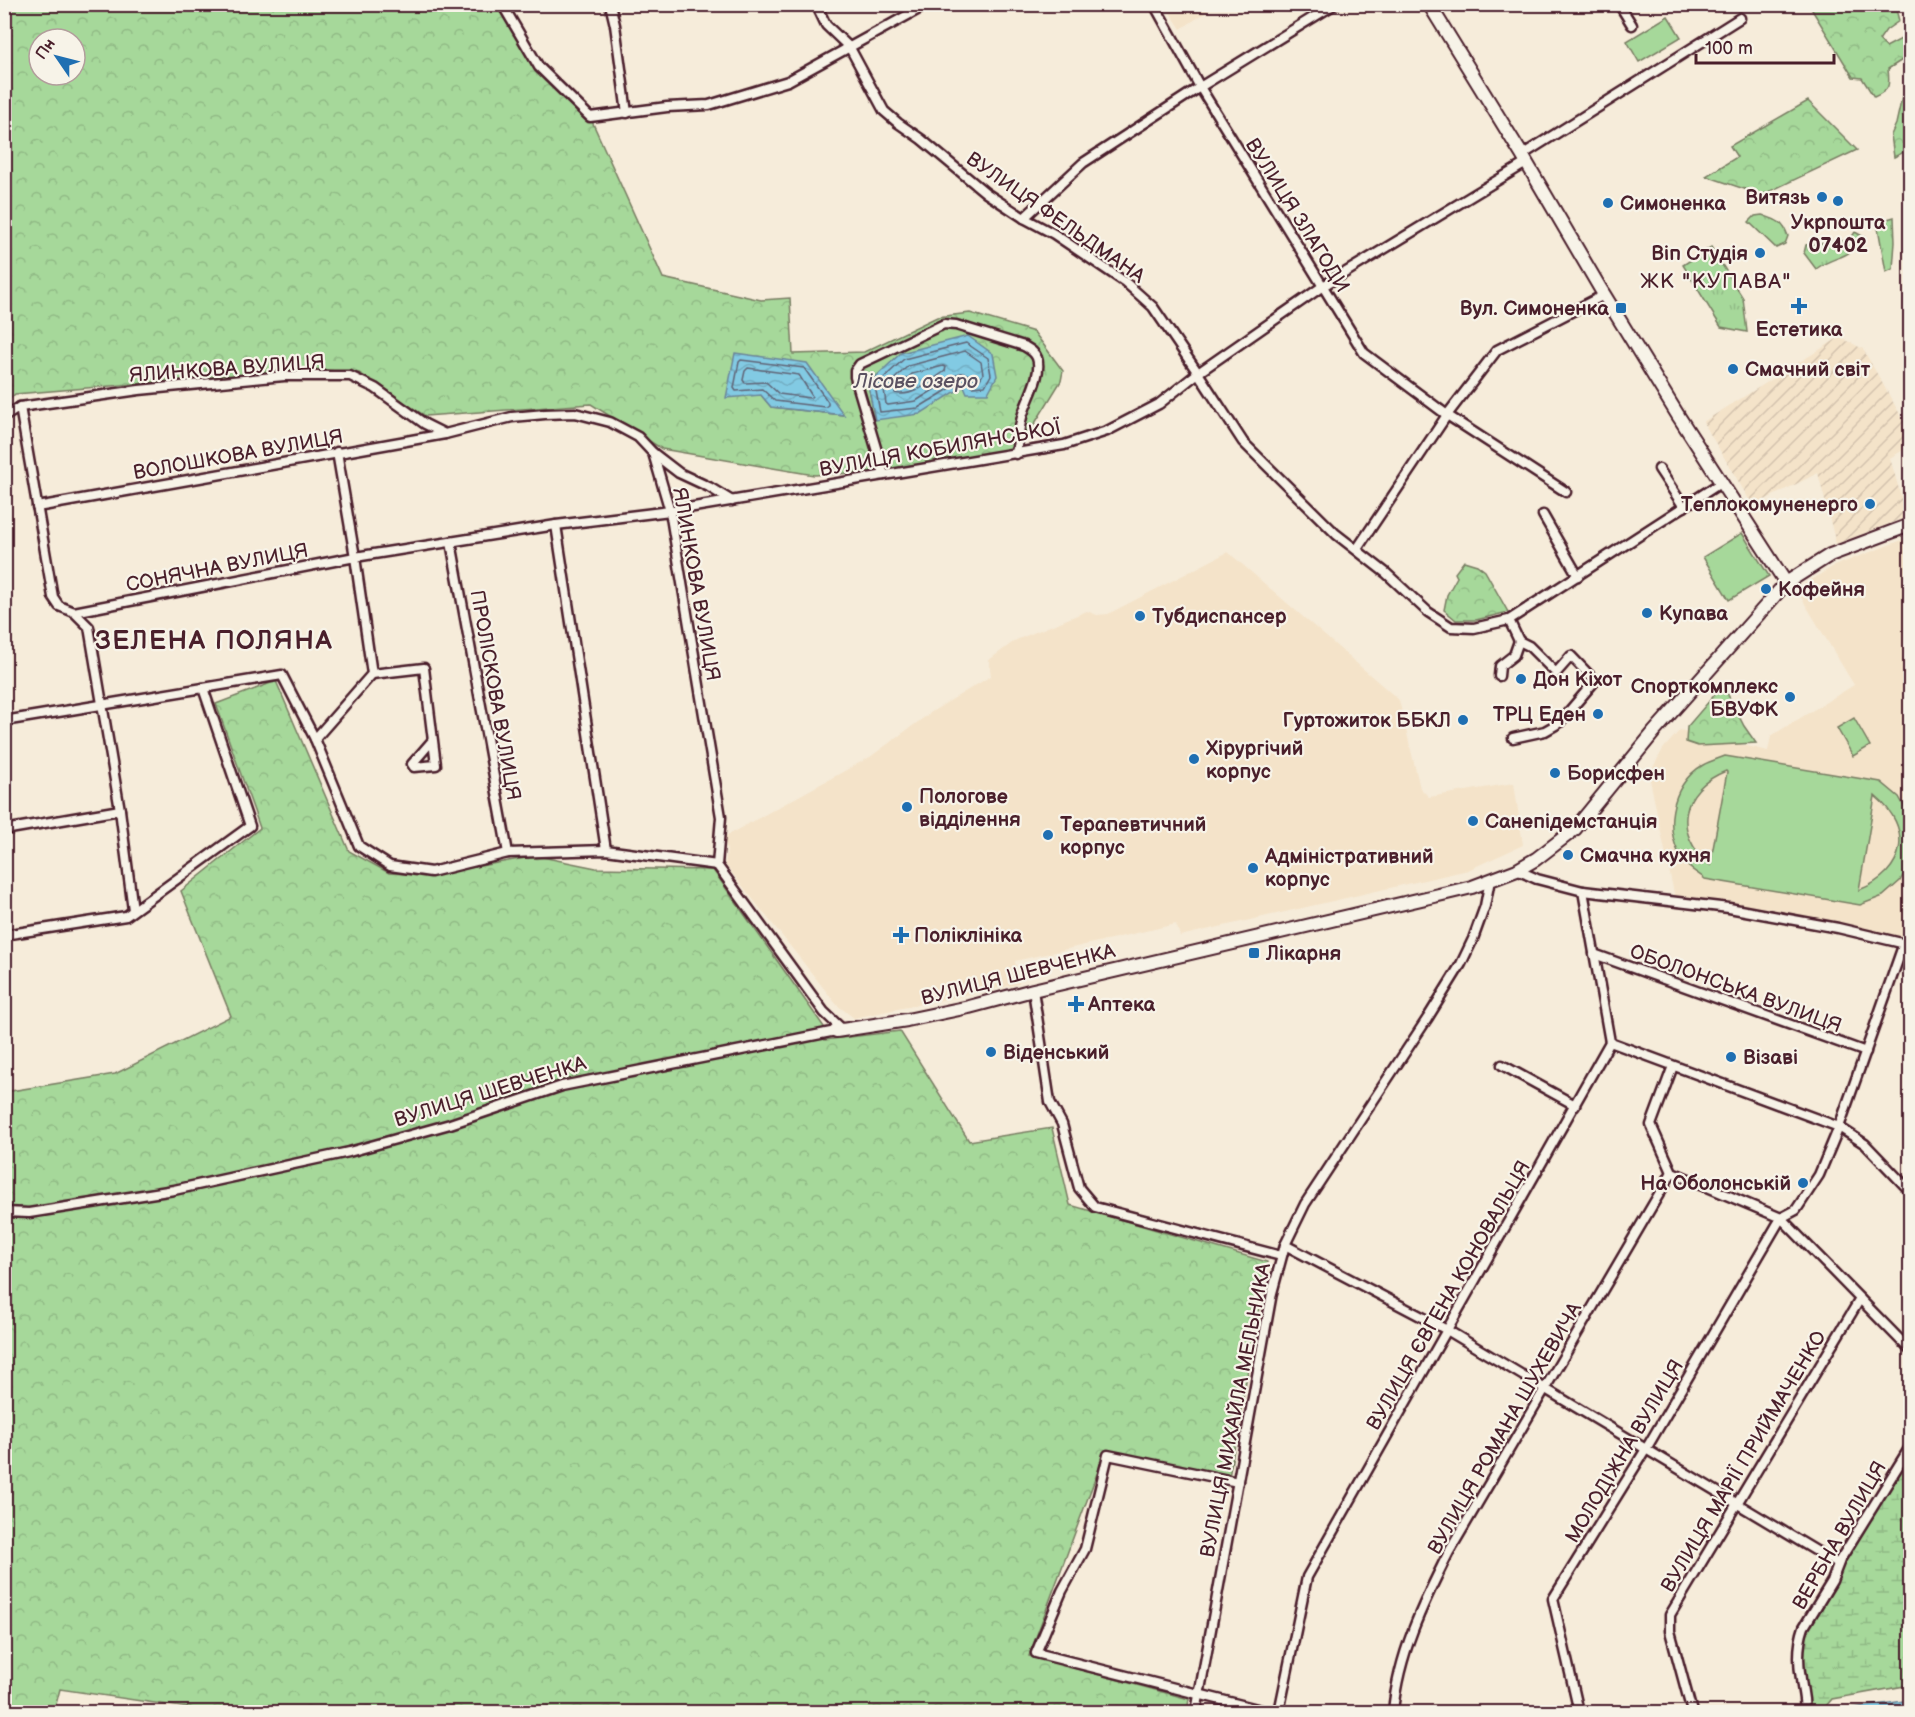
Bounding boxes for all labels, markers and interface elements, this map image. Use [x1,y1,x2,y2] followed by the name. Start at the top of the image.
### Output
[27,27,87,87] north arrow
[1696,27,1834,65] scale bar
[32,35,60,63] text: Пн
[1705,38,1753,59] text: 100 m
[1240,134,1354,297] street label: ВУЛИЦЯ ЗЛАГОДИ
[962,147,1150,289] street label: ВУЛИЦЯ ФЕЛЬДМАНА
[1745,186,1811,210] place label: Витязь
[1815,190,1829,204] marker: Витязь
[1620,192,1726,216] place label: Симоненка
[1831,194,1845,208] marker: Укрпошта 07402
[1601,196,1615,210] marker: Симоненка
[1791,211,1886,258] place label: Укрпошта 07402
[1651,242,1748,266] place label: Віп Студія
[1753,246,1767,260] marker: Віп Студія
[1640,269,1792,294] district label: ЖК "КУПАВА"
[1460,297,1609,321] place label: Вул. Симоненка
[1790,297,1808,315] marker: Естетика
[1614,301,1628,315] marker: Вул. Симоненка
[1756,318,1843,342] place label: Естетика
[128,350,326,388] street label: ЯЛИНКОВА ВУЛИЦЯ
[1745,358,1871,382] place label: Смачний світ
[1726,362,1740,376] marker: Смачний світ
[852,369,978,394] water label: Лісове озеро
[817,415,1063,482] street label: ВУЛИЦЯ КОБИЛЯНСЬКОЇ
[131,425,345,485] street label: ВОЛОШКОВА ВУЛИЦЯ
[667,486,725,683] street label: ЯЛИНКОВА ВУЛИЦЯ
[1681,493,1858,517] place label: Теплокомуненерго
[1863,497,1877,511] marker: Теплокомуненерго
[124,539,310,597] street label: СОНЯЧНА ВУЛИЦЯ
[1778,578,1865,602] place label: Кофейня
[1759,582,1773,596] marker: Кофейня
[465,588,525,802] street label: ПРОЛІСКОВА ВУЛИЦЯ
[1659,602,1728,626] place label: Купава
[1152,605,1287,629] place label: Тубдиспансер
[1640,606,1654,620] marker: Купава
[1133,609,1147,623] marker: Тубдиспансер
[95,626,333,657] district label: ЗЕЛЕНА ПОЛЯНА
[1533,668,1623,692] place label: Дон Кіхот
[1514,672,1528,686] marker: Дон Кіхот
[1631,675,1779,722] place label: Спорткомплекс БВУФК
[1783,690,1797,704] marker: Спорткомплекс БВУФК
[1493,703,1586,727] place label: ТРЦ Еден
[1591,707,1605,721] marker: ТРЦ Еден
[1282,709,1451,733] place label: Гуртожиток ББКЛ
[1456,713,1470,727] marker: Гуртожиток ББКЛ
[1205,737,1303,784] place label: Хірургічий корпус
[1187,752,1201,766] marker: Хірургічий корпус
[1567,762,1665,786] place label: Борисфен
[1548,766,1562,780] marker: Борисфен
[919,785,1021,832] place label: Пологове відділення
[900,800,914,814] marker: Пологове відділення
[1485,810,1658,834] place label: Санепідемстанція
[1060,813,1206,860] place label: Терапевтичний корпус
[1466,814,1480,828] marker: Санепідемстанція
[1041,828,1055,842] marker: Терапевтичний корпус
[1580,844,1711,868] place label: Смачна кухня
[1264,845,1434,892] place label: Адміністративний корпус
[1561,848,1575,862] marker: Смачна кухня
[1246,861,1260,875] marker: Адміністративний корпус
[914,924,1023,948] place label: Поліклініка
[892,926,910,944] marker: Поліклініка
[919,939,1119,1011] street label: ВУЛИЦЯ ШЕВЧЕНКА
[1626,939,1845,1038] street label: ОБОЛОНСЬКА ВУЛИЦЯ
[1265,942,1341,966] place label: Лікарня
[1247,946,1261,960] marker: Лікарня
[1087,993,1156,1017] place label: Аптека
[1069,997,1083,1011] marker: Аптека
[1003,1041,1109,1065] place label: Віденський
[984,1045,998,1059] marker: Віденський
[1743,1046,1798,1070] place label: Візаві
[1724,1050,1738,1064] marker: Візаві
[391,1051,590,1133] street label: ВУЛИЦЯ ШЕВЧЕНКА
[1362,1157,1536,1434] street label: ВУЛИЦЯ ЄВГЕНА КОНОВАЛЬЦЯ
[1640,1172,1791,1196] place label: На Оболонській
[1796,1176,1810,1190] marker: На Оболонській
[1196,1260,1276,1559] street label: ВУЛИЦЯ МИХАЙЛА МЕЛЬНИКА
[1423,1298,1587,1559] street label: ВУЛИЦЯ РОМАНА ШУХЕВИЧА
[1655,1326,1832,1597] street label: ВУЛИЦЯ МАРІЇ ПРИЙМАЧЕНКО
[1561,1356,1689,1547] street label: МОЛОДІЖНА ВУЛИЦЯ
[1788,1457,1892,1614] street label: ВЕРБНА ВУЛИЦЯ

